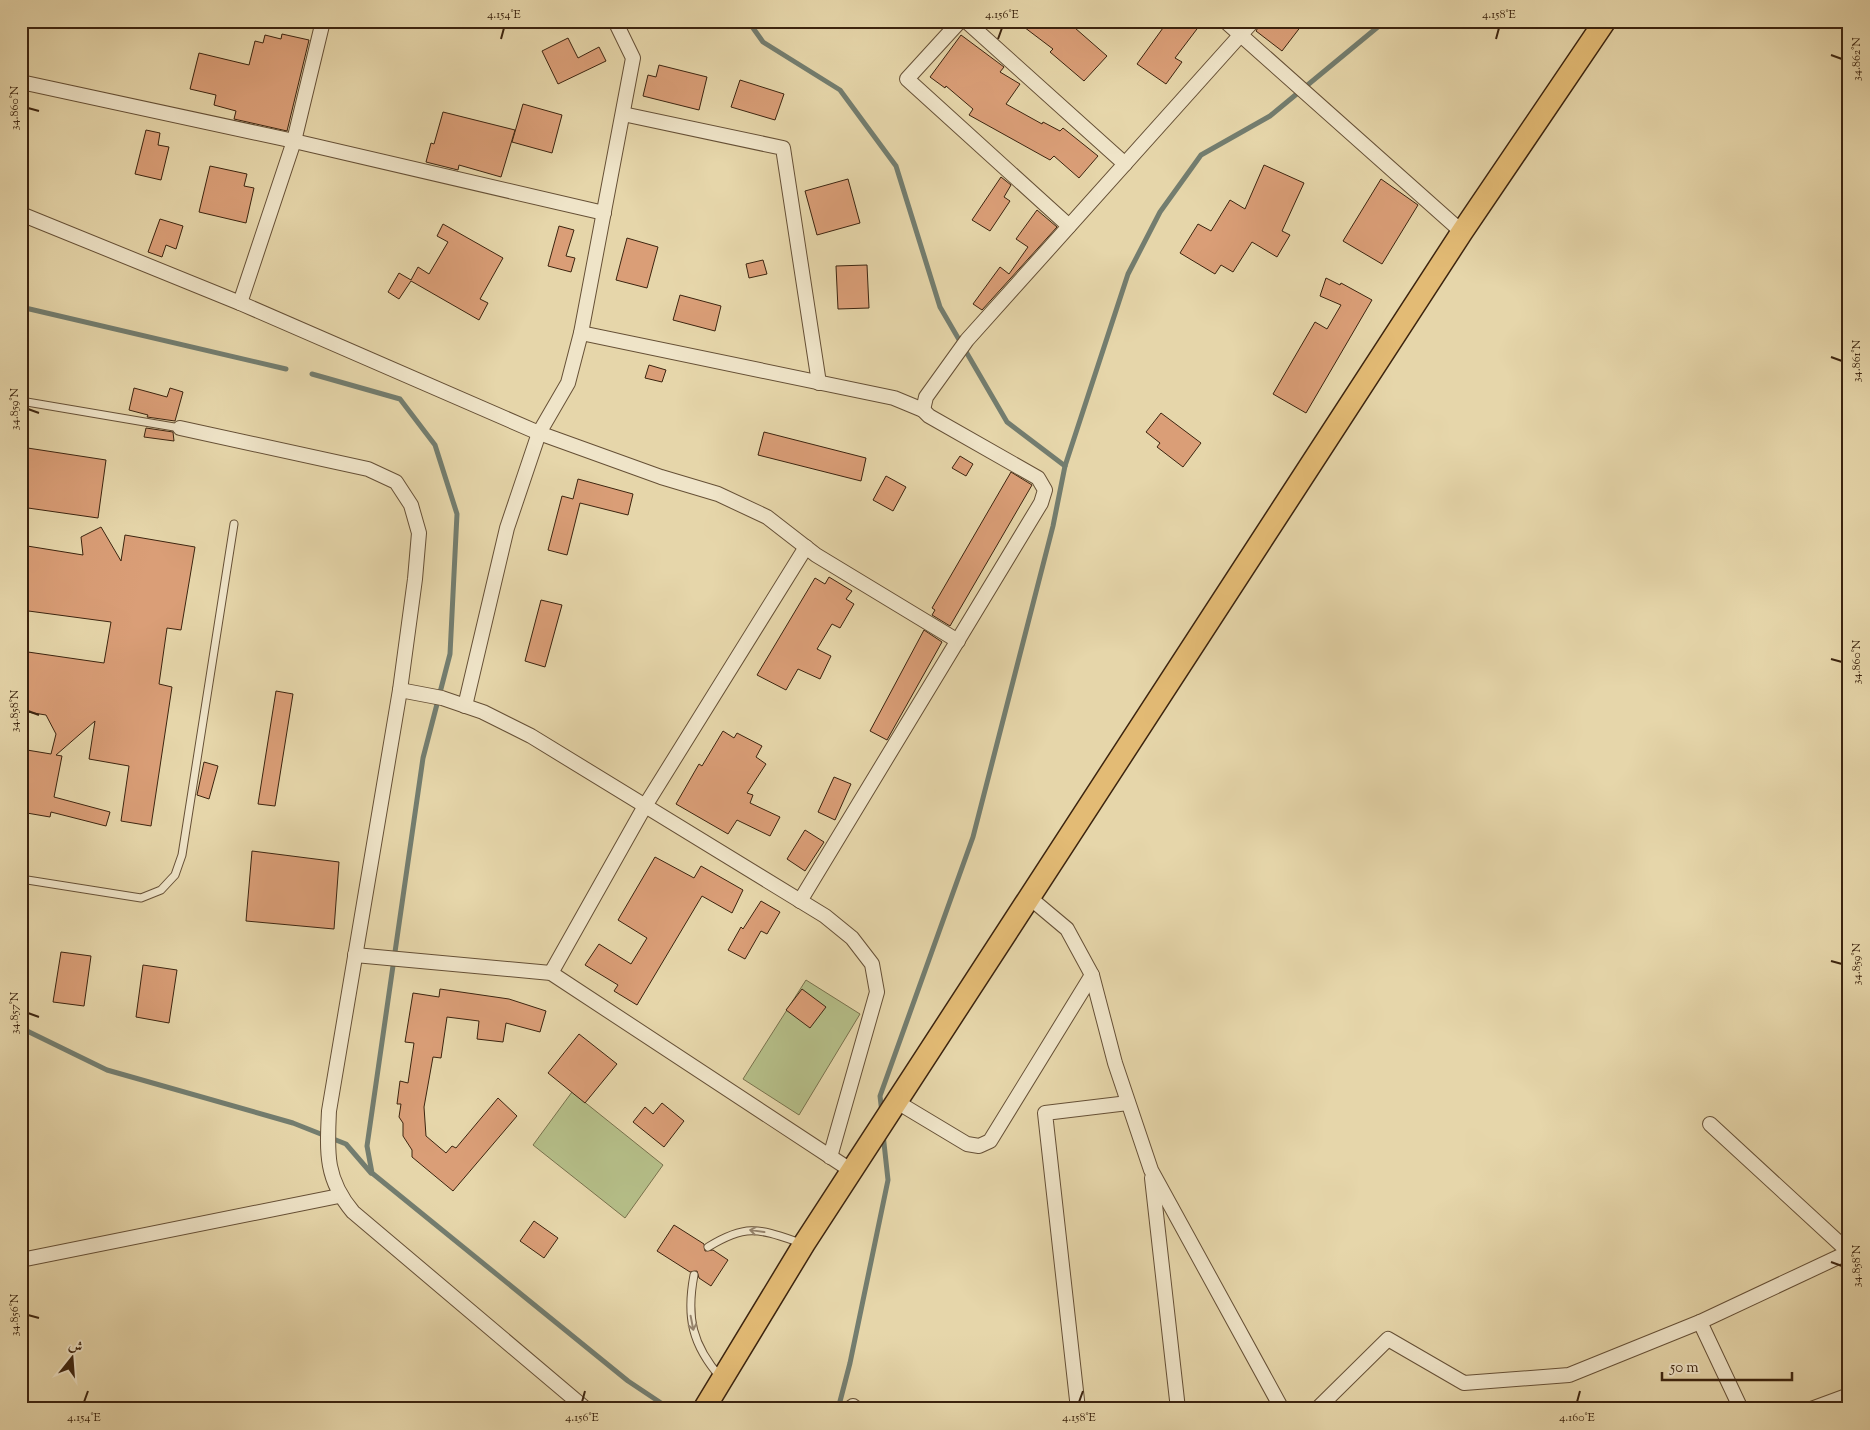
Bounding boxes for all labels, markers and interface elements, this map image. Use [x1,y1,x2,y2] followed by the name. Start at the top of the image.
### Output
[487,6,522,24] text: 4.154°E
[985,6,1020,24] text: 4.156°E
[1482,6,1517,24] text: 4.158°E
[1848,37,1866,81] text: 34.862°N
[6,85,24,130] text: 34.860°N
[1848,339,1866,382] text: 34.861°N
[6,387,24,430] text: 34.859°N
[1848,639,1866,684] text: 34.860°N
[6,689,24,732] text: 34.858°N
[1848,942,1866,985] text: 34.859°N
[6,991,24,1034] text: 34.857°N
[749,1226,765,1236] one-way arrow
[1848,1244,1866,1287] text: 34.858°N
[6,1293,24,1336] text: 34.856°N
[688,1314,697,1330] one-way arrow
[48,1332,98,1382] north arrow
[66,1336,85,1359] text: ش
[1662,1350,1792,1382] scale bar
[1669,1358,1699,1379] text: 50 m
[67,1409,102,1427] text: 4.154°E
[565,1409,600,1427] text: 4.156°E
[1062,1409,1097,1427] text: 4.158°E
[1559,1409,1596,1427] text: 4.160°E

